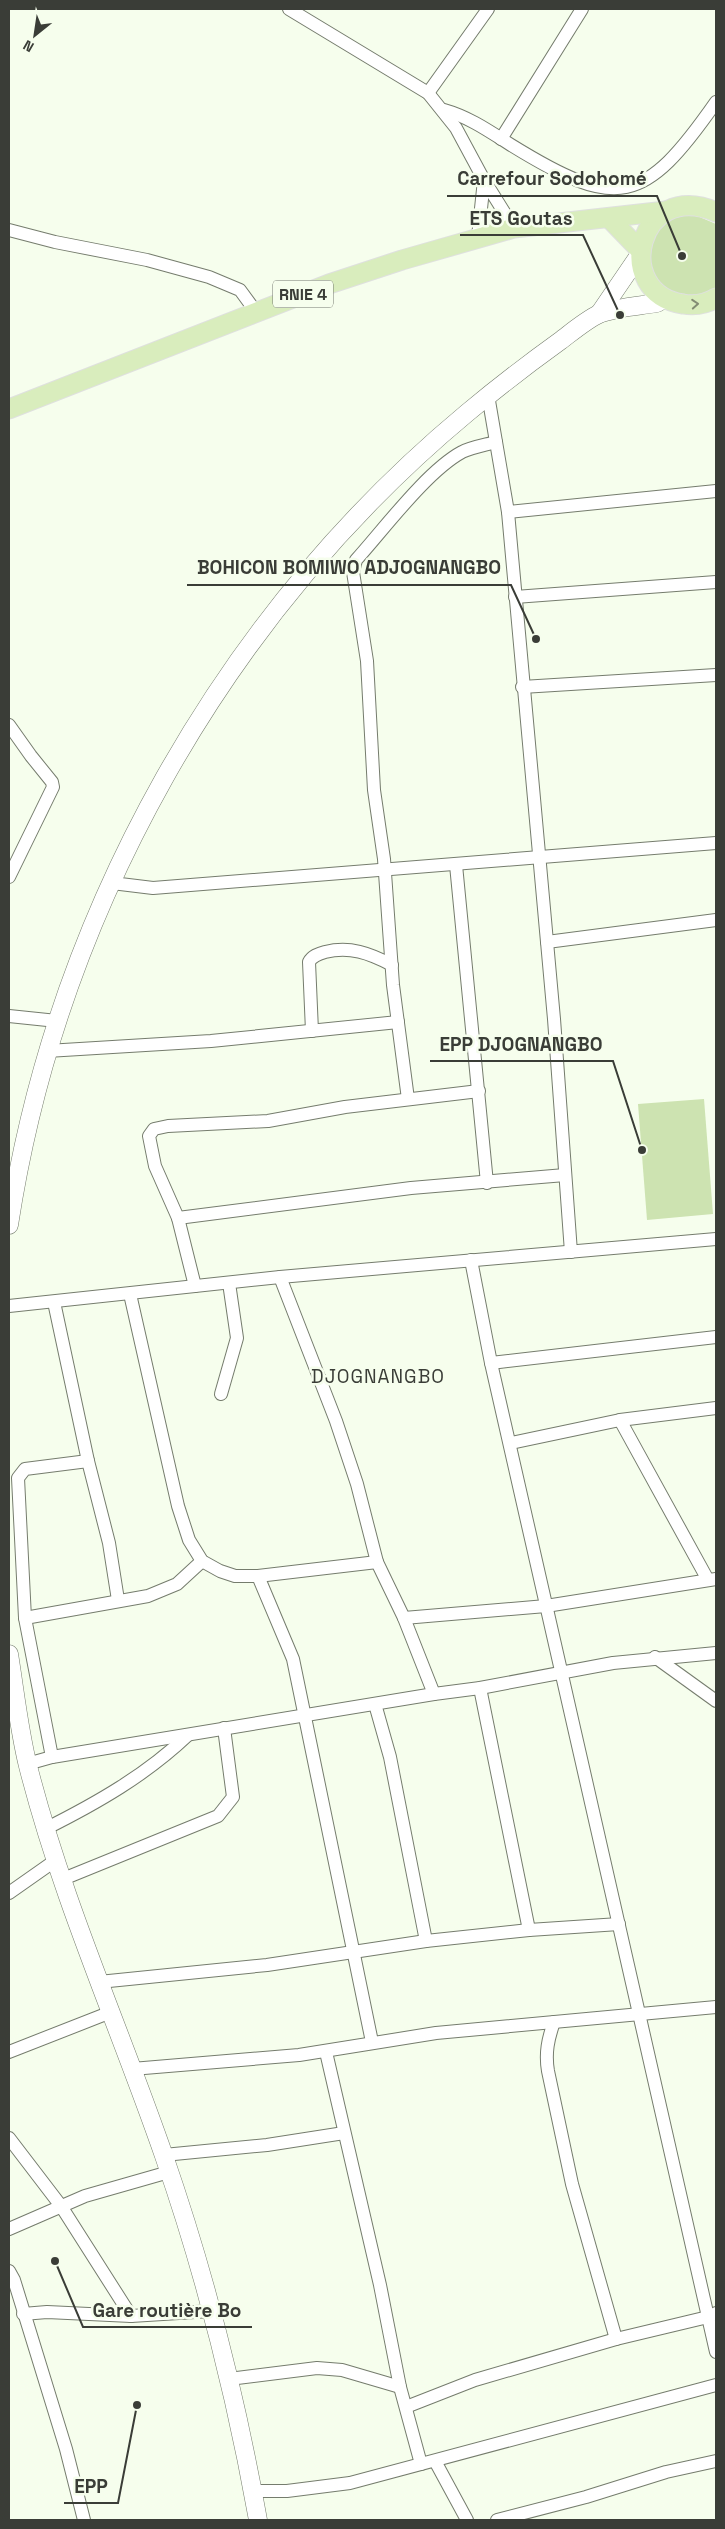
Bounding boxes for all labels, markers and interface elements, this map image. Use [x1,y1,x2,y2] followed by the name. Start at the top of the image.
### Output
[10,10,60,60] north arrow
[20,36,37,56] text: N
[447,162,657,196] callout: Carrefour Sodohomé
[457,166,647,191] text: Carrefour Sodohomé
[460,201,583,235] callout: ETS Goutas
[469,206,573,231] text: ETS Goutas
[273,280,333,308] road number: RNIE 4
[691,299,699,310] one-way arrow
[187,551,511,585] callout: BOHICON BOMIWO ADJOGNANGBO
[197,555,501,580] text: BOHICON BOMIWO ADJOGNANGBO
[430,1027,613,1061] callout: EPP DJOGNANGBO
[439,1032,603,1057] text: EPP DJOGNANGBO
[311,1364,445,1389] district label: DJOGNANGBO
[83,2293,252,2327] callout: Gare routière Bo
[93,2298,241,2323] text: Gare routière Bo
[64,2469,118,2503] callout: EPP
[74,2474,108,2499] text: EPP

